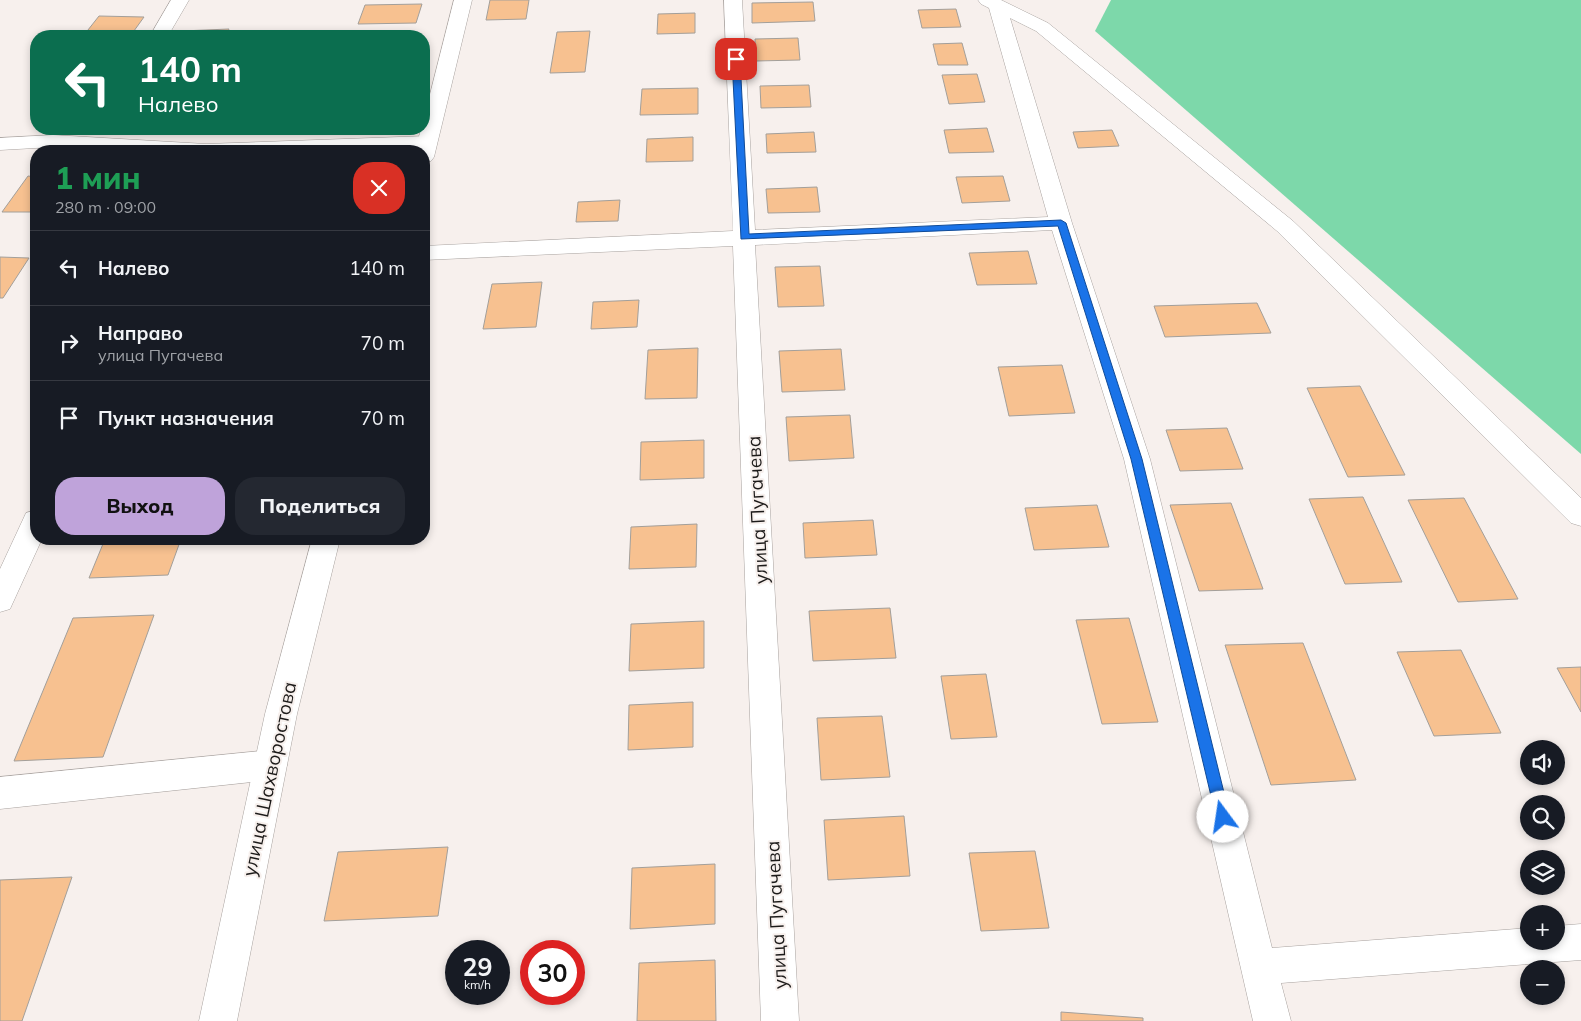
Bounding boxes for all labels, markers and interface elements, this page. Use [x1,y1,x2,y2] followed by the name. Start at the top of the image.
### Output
[715,38,757,80] pin
[722,45,750,73] icon: arrive
[138,47,242,91] text: 140 m
[55,50,120,115] icon: left
[138,90,218,118] text: Налево
[55,159,141,197] text: 1 мин
[353,162,405,214] button: close
[55,197,156,217] text: 280 m · 09:00
[55,254,83,282] icon: left
[98,256,170,280] text: Налево
[349,256,405,280] text: 140 m
[98,321,183,345] text: Направо
[55,329,83,357] icon: right
[361,331,405,355] text: 70 m
[98,345,223,365] text: улица Пугачева
[55,404,83,432] icon: arrive
[98,406,274,430] text: Пункт назначения
[361,406,405,430] text: 70 m
[741,435,773,585] street label: улица Пугачева
[55,477,225,535] button: Выход
[235,477,405,535] button: Поделиться
[237,679,301,879] street label: улица Шахворостова
[1520,740,1565,1005] map controls
[1520,740,1565,785] button: sound
[1196,790,1248,842] position arrow
[1520,795,1565,840] button: search
[760,840,792,990] street label: улица Пугачева
[1520,850,1565,895] button: layers
[1520,905,1565,950] button: +
[520,940,585,1005] speed limit sign: 30
[462,951,493,982] text: 29
[1520,960,1565,1005] button: −
[464,977,491,992] text: km/h

